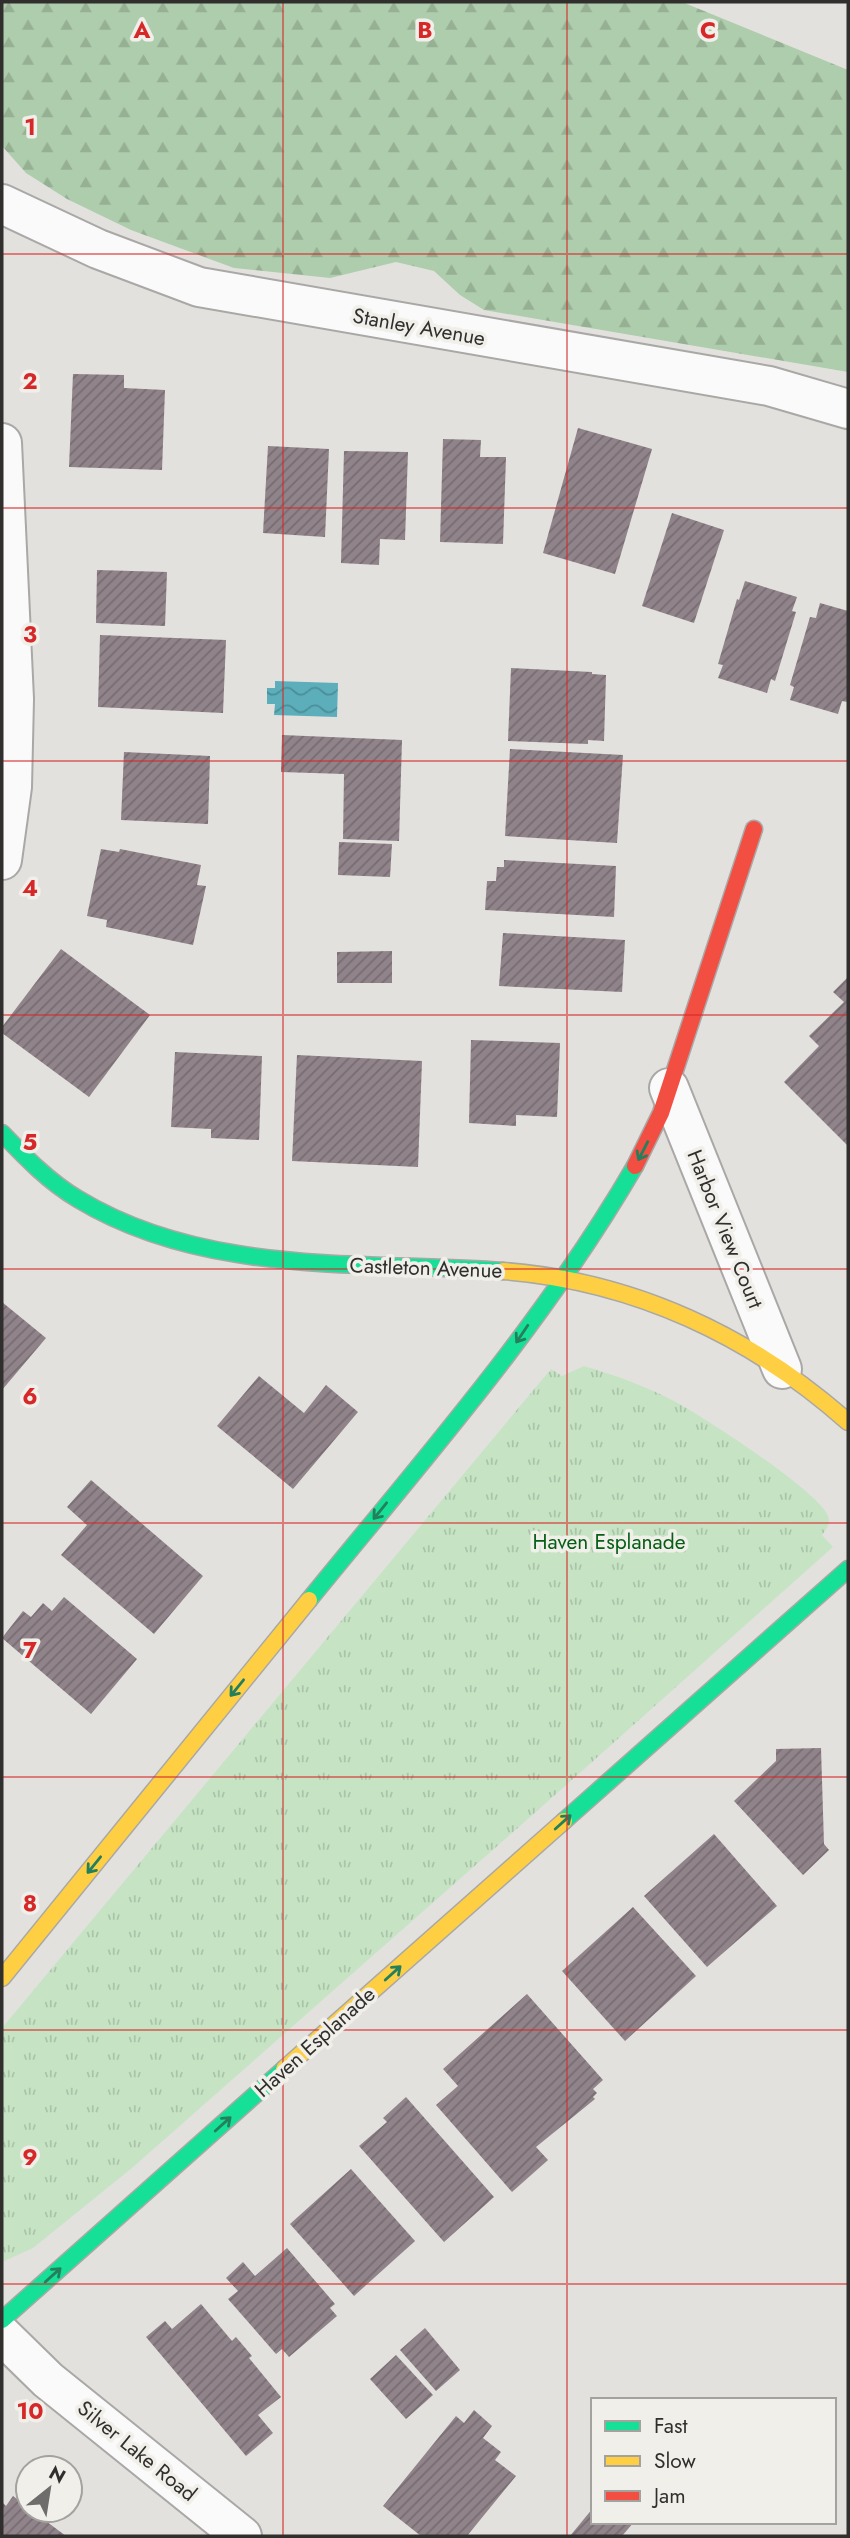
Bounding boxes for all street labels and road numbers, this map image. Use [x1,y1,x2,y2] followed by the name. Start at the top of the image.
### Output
[350,301,488,353] street label: Stanley Avenue
[679,1145,771,1313] street label: Harbor View Court
[349,1250,503,1286] street label: Castleton Avenue
[248,1980,382,2104] street label: Haven Esplanade
[71,2393,203,2509] street label: Silver Lake Road

